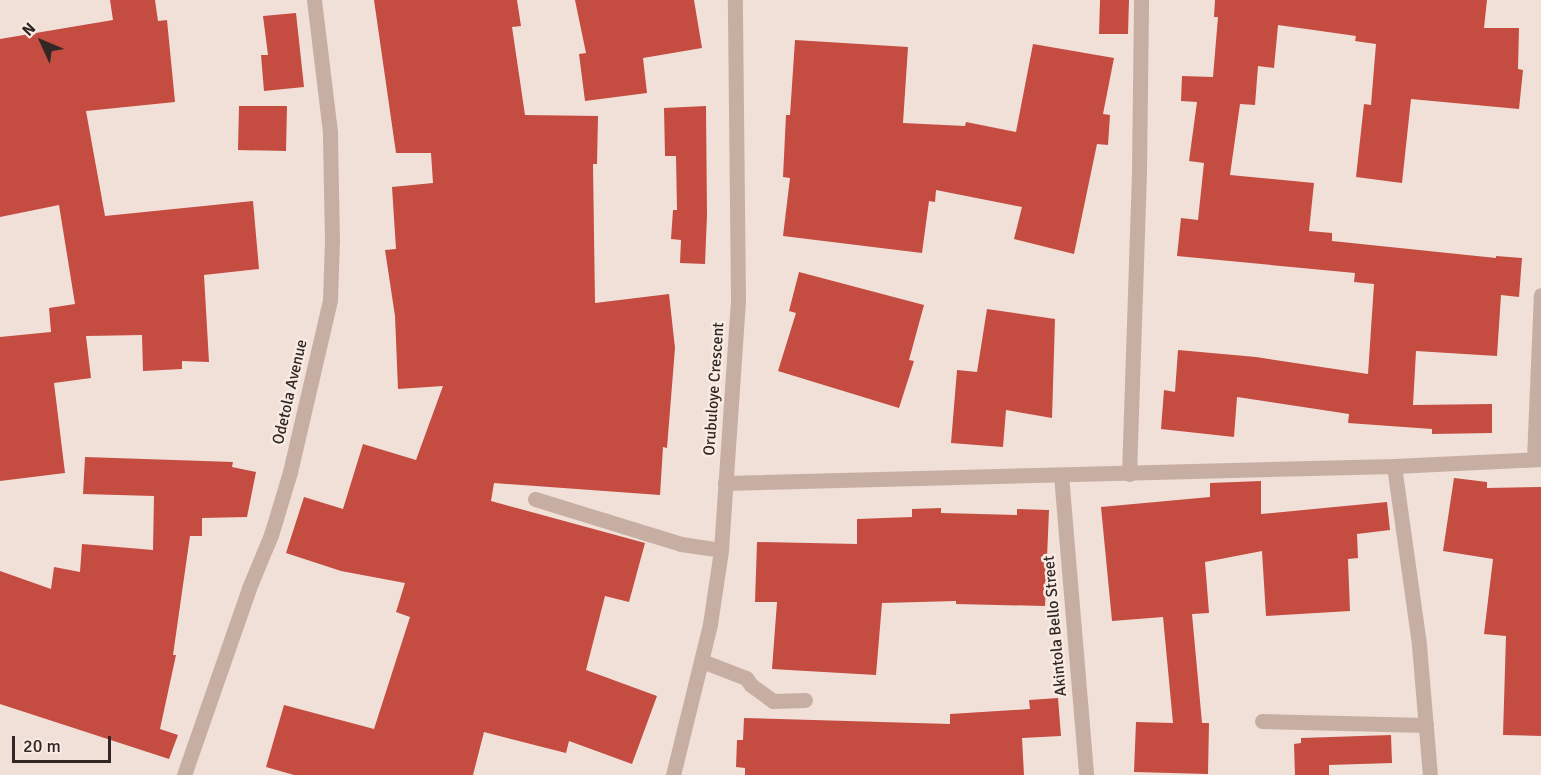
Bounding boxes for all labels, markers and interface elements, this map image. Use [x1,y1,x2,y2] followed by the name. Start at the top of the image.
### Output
[12,12,72,72] north arrow
[18,19,40,40] text: N
[700,322,728,456] street label: Orubuloye Crescent
[269,338,311,446] street label: Odetola Avenue
[1039,555,1071,697] street label: Akintola Bello Street
[15,724,114,762] scale bar
[23,735,61,757] text: 20 m

